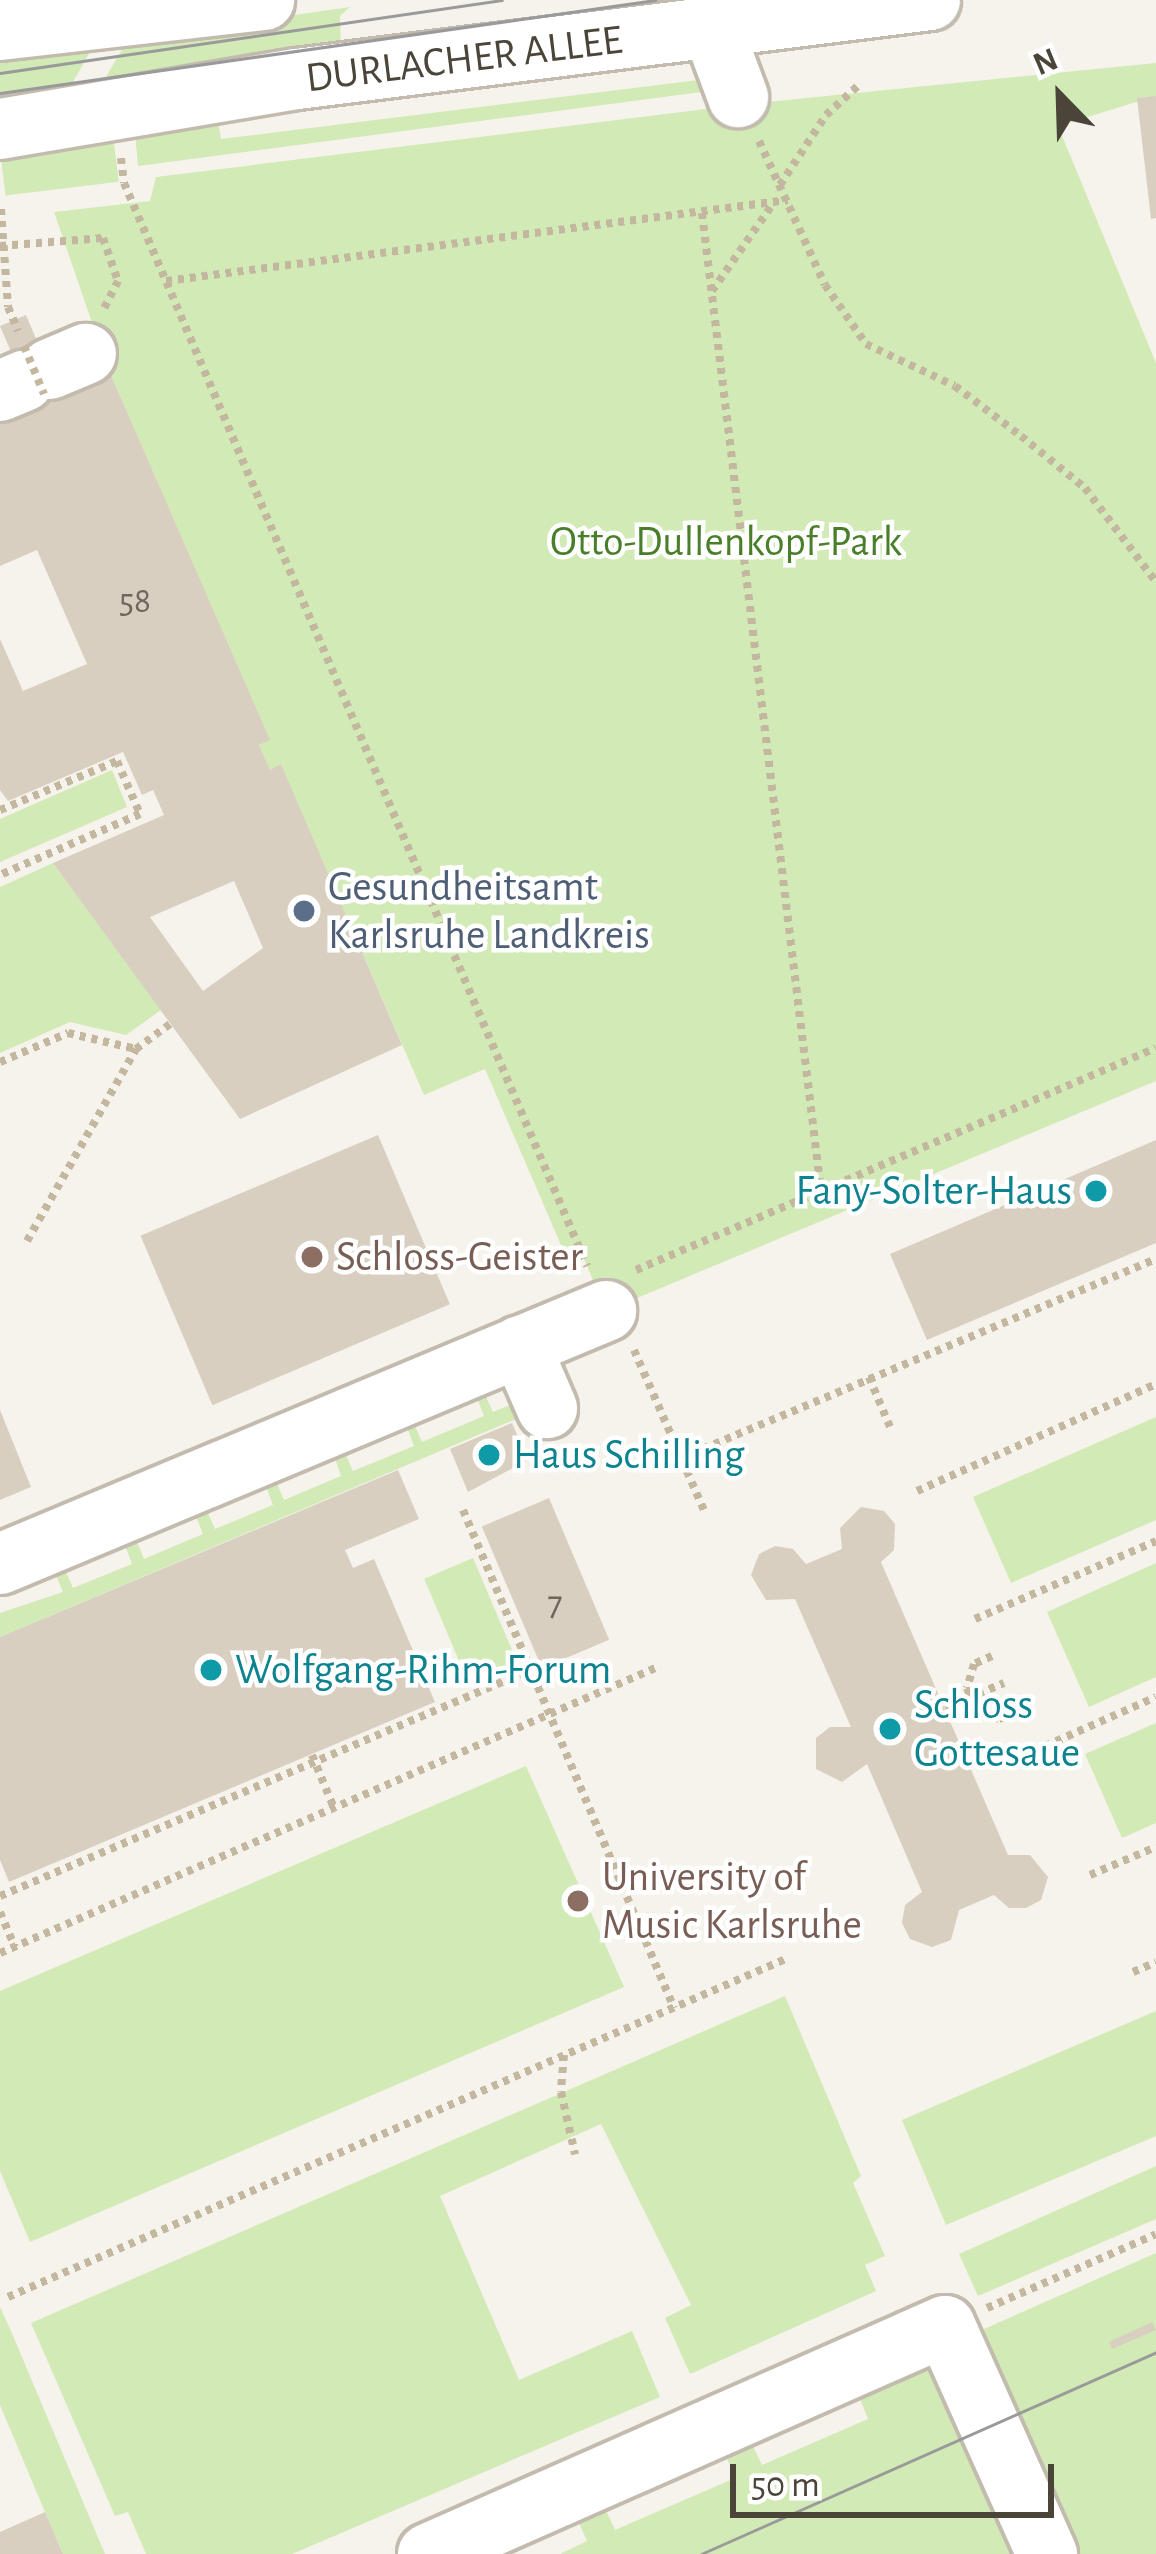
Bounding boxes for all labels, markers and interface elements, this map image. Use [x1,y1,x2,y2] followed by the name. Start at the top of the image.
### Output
[303,15,625,103] street label: DURLACHER ALLEE
[1000,36,1120,156] north arrow
[1029,43,1063,82] text: N
[550,517,902,567] park label: Otto-Dullenkopf-Park
[119,580,151,624] house number: 58
[328,862,650,960] place label: Gesundheitsamt Karlsruhe Landkreis
[291,898,317,924] marker: Gesundheitsamt Karlsruhe Landkreis
[795,1166,1072,1216] place label: Fany-Solter-Haus
[1083,1178,1109,1204] marker: Fany-Solter-Haus
[336,1232,583,1282] place label: Schloss-Geister
[299,1244,325,1270] marker: Schloss-Geister
[513,1430,744,1480] place label: Haus Schilling
[476,1442,502,1468] marker: Haus Schilling
[547,1583,563,1627] house number: 7
[235,1645,611,1695] place label: Wolfgang-Rihm-Forum
[198,1657,224,1683] marker: Wolfgang-Rihm-Forum
[914,1680,1080,1778] place label: Schloss Gottesaue
[877,1716,903,1742] marker: Schloss Gottesaue
[602,1852,862,1950] place label: University of Music Karlsruhe
[565,1888,591,1914] marker: University of Music Karlsruhe
[736,2440,1060,2514] scale bar
[751,2467,820,2503] text: 50 m

